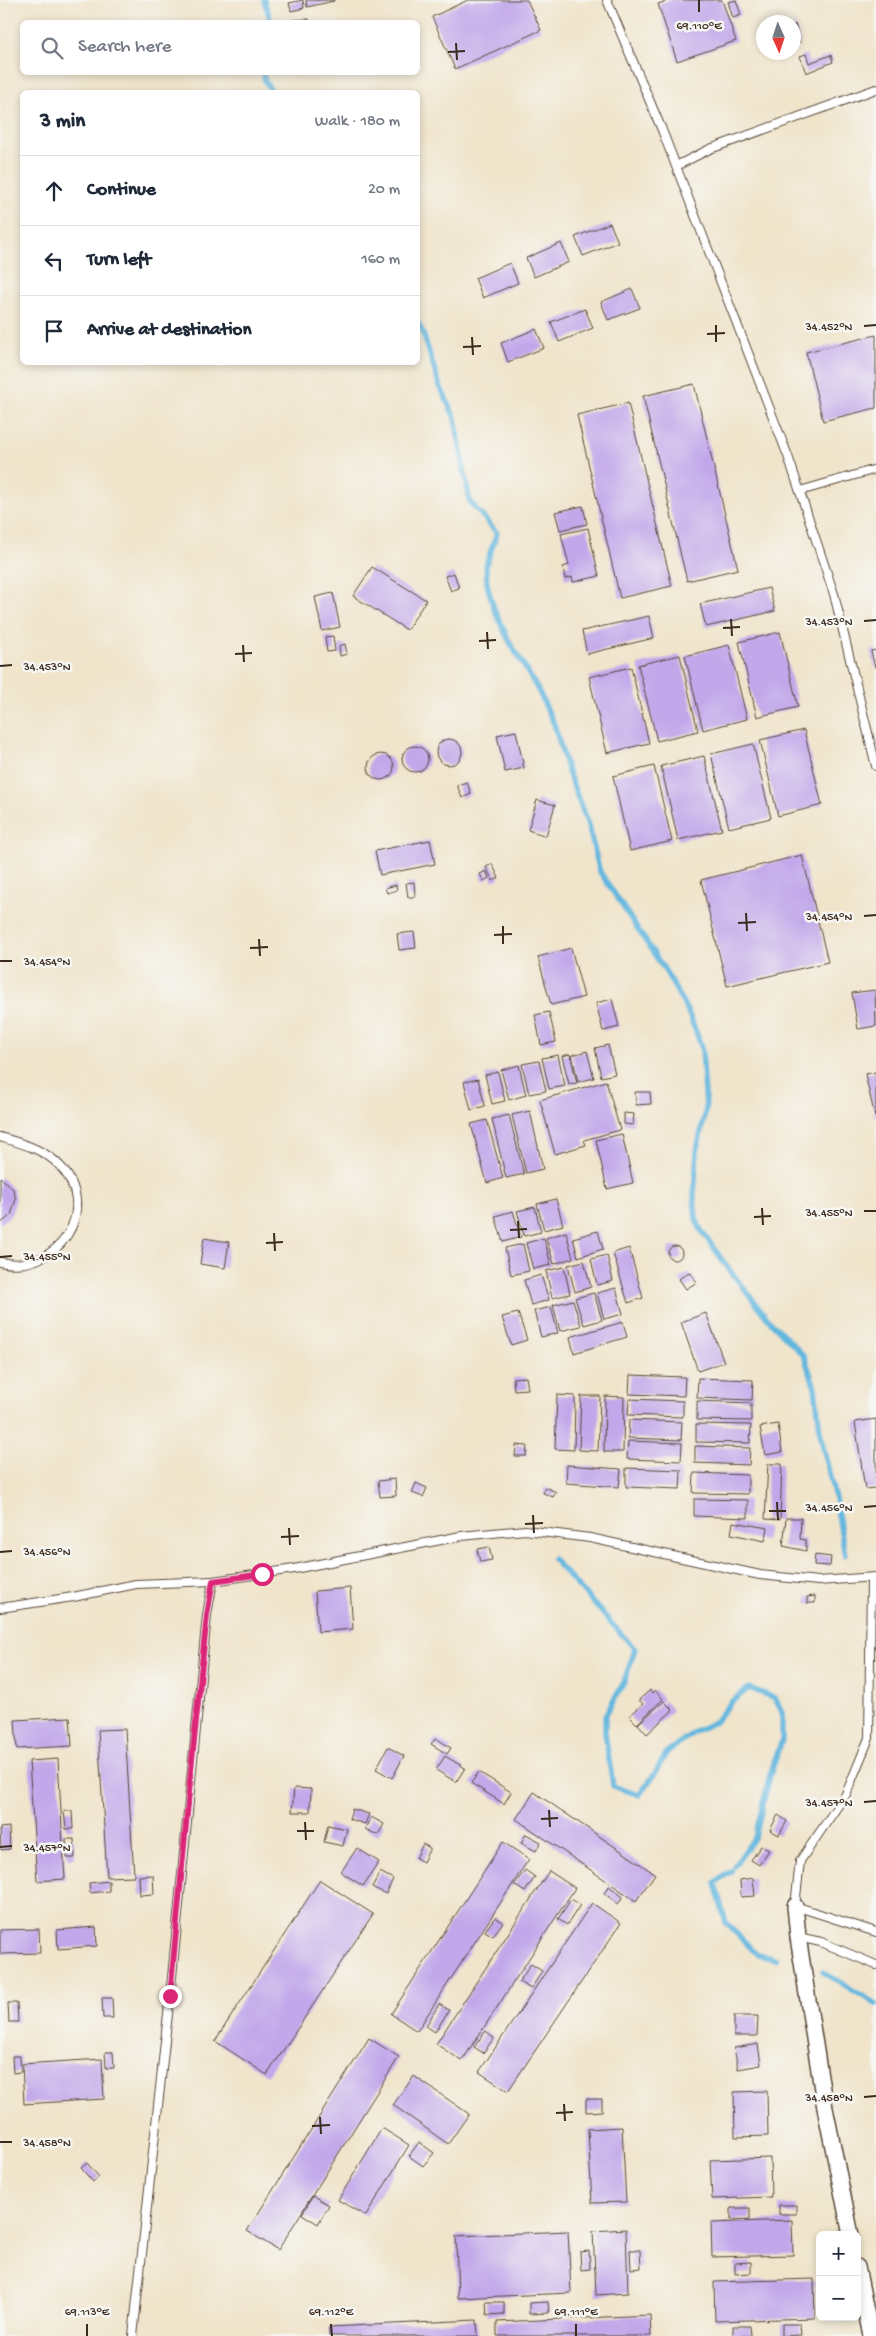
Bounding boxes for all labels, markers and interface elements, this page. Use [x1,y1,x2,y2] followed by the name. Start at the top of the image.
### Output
[756,15,801,60] north arrow
[20,20,420,75] search box
[676,20,722,34] text: 69.110°E
[38,34,66,62] icon: search
[78,36,172,59] text: Search here
[40,110,85,135] text: 3 min
[315,113,400,132] text: Walk · 180 m
[40,177,68,205] icon: ahead
[87,179,156,202] text: Continue
[368,181,400,200] text: 20 m
[40,247,68,275] icon: left
[87,249,151,272] text: Turn left
[361,251,400,270] text: 160 m
[40,317,68,345] icon: arrive
[87,319,251,342] text: Arrive at destination
[805,321,853,335] text: 34.452°N
[804,616,853,630] text: 34.453°N
[22,661,71,675] text: 34.453°N
[805,911,852,925] text: 34.454°N
[23,956,70,970] text: 34.454°N
[804,1207,853,1221] text: 34.455°N
[22,1251,71,1265] text: 34.455°N
[805,1502,853,1516] text: 34.456°N
[23,1546,71,1560] text: 34.456°N
[251,1563,274,1586] route start
[804,1797,853,1811] text: 34.457°N
[22,1842,71,1856] text: 34.457°N
[159,1985,182,2008] route end
[804,2092,853,2106] text: 34.458°N
[22,2137,71,2151] text: 34.458°N
[816,2231,861,2321] map controls
[816,2231,861,2276] button: +
[816,2276,861,2321] button: −
[65,2306,110,2320] text: 69.113°E
[309,2306,354,2320] text: 69.112°E
[554,2306,598,2320] text: 69.111°E

